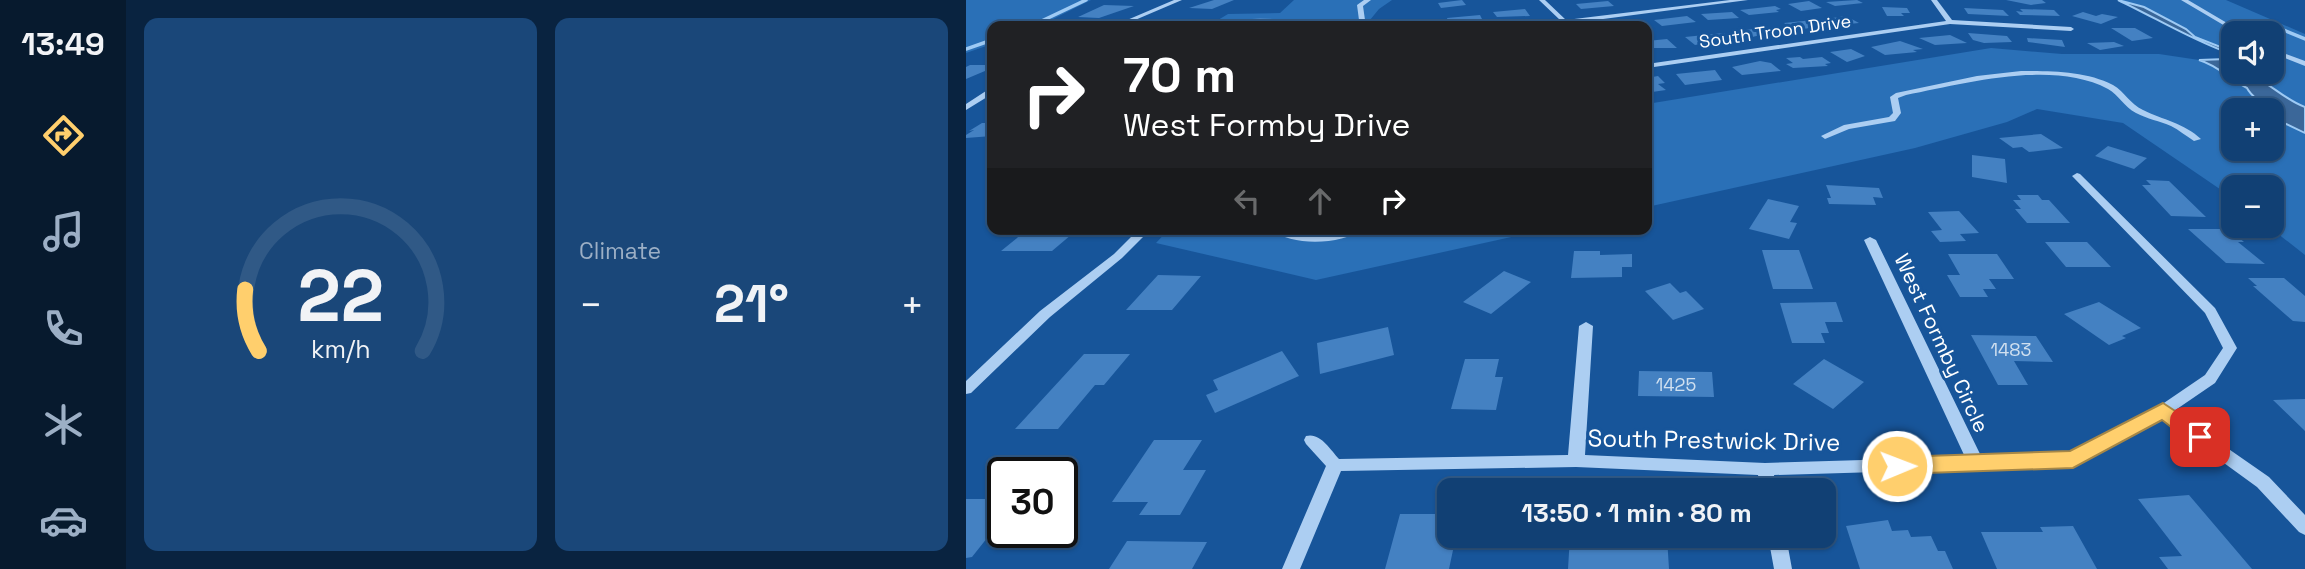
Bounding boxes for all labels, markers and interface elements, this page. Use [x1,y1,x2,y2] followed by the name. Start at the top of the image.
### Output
[1697,9,1853,53] street label: South Troon Drive
[2221,21,2284,238] map controls
[2221,21,2284,84] button: sound
[21,24,105,64] text: 13:49
[1123,44,1236,106] text: 70 m
[1008,49,1099,140] icon: right
[2221,98,2284,161] button: +
[1123,105,1410,145] text: West Formby Drive
[39,111,88,160] icon: directions
[2221,175,2284,238] button: −
[1228,182,1266,220] icon: left
[1301,182,1339,220] icon: ahead
[1374,182,1412,220] icon: right
[39,207,88,256] icon: music
[579,236,661,266] text: Climate
[297,249,384,342] text: 22
[1889,249,1995,437] street label: West Formby Circle
[714,271,789,337] text: 21°
[579,281,603,329] text: −
[900,281,924,329] text: +
[39,304,88,353] icon: phone
[311,332,370,364] text: km/h
[1991,338,2031,361] house number: 1483
[1656,373,1696,396] house number: 1425
[39,400,88,449] icon: climate
[2170,407,2230,467] pin
[2181,418,2219,456] icon: arrive
[1587,422,1841,458] street label: South Prestwick Drive
[1860,429,1934,503] position arrow
[987,457,1078,548] speed limit sign: 30
[39,496,88,545] icon: car
[1521,496,1752,530] text: 13:50 · 1 min · 80 m

